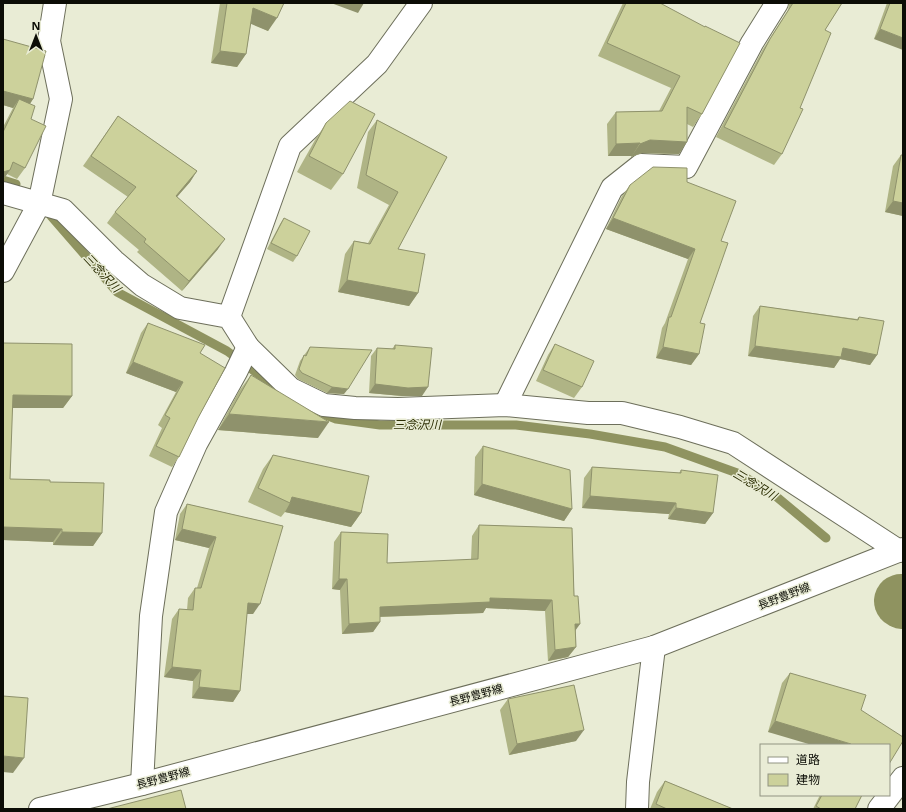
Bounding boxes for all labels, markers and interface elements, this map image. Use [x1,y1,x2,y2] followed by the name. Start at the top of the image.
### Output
[16,16,56,56] north arrow
[32,18,40,33] text: N
[80,249,126,297] water label: 三念沢川
[393,416,443,433] water label: 三念沢川
[730,465,782,505] water label: 三念沢川
[755,579,812,612] street label: 長野豊野線
[447,680,504,709] street label: 長野豊野線
[760,744,890,796] legend
[796,751,820,768] text: 道路
[134,763,191,792] street label: 長野豊野線
[796,771,820,788] text: 建物

